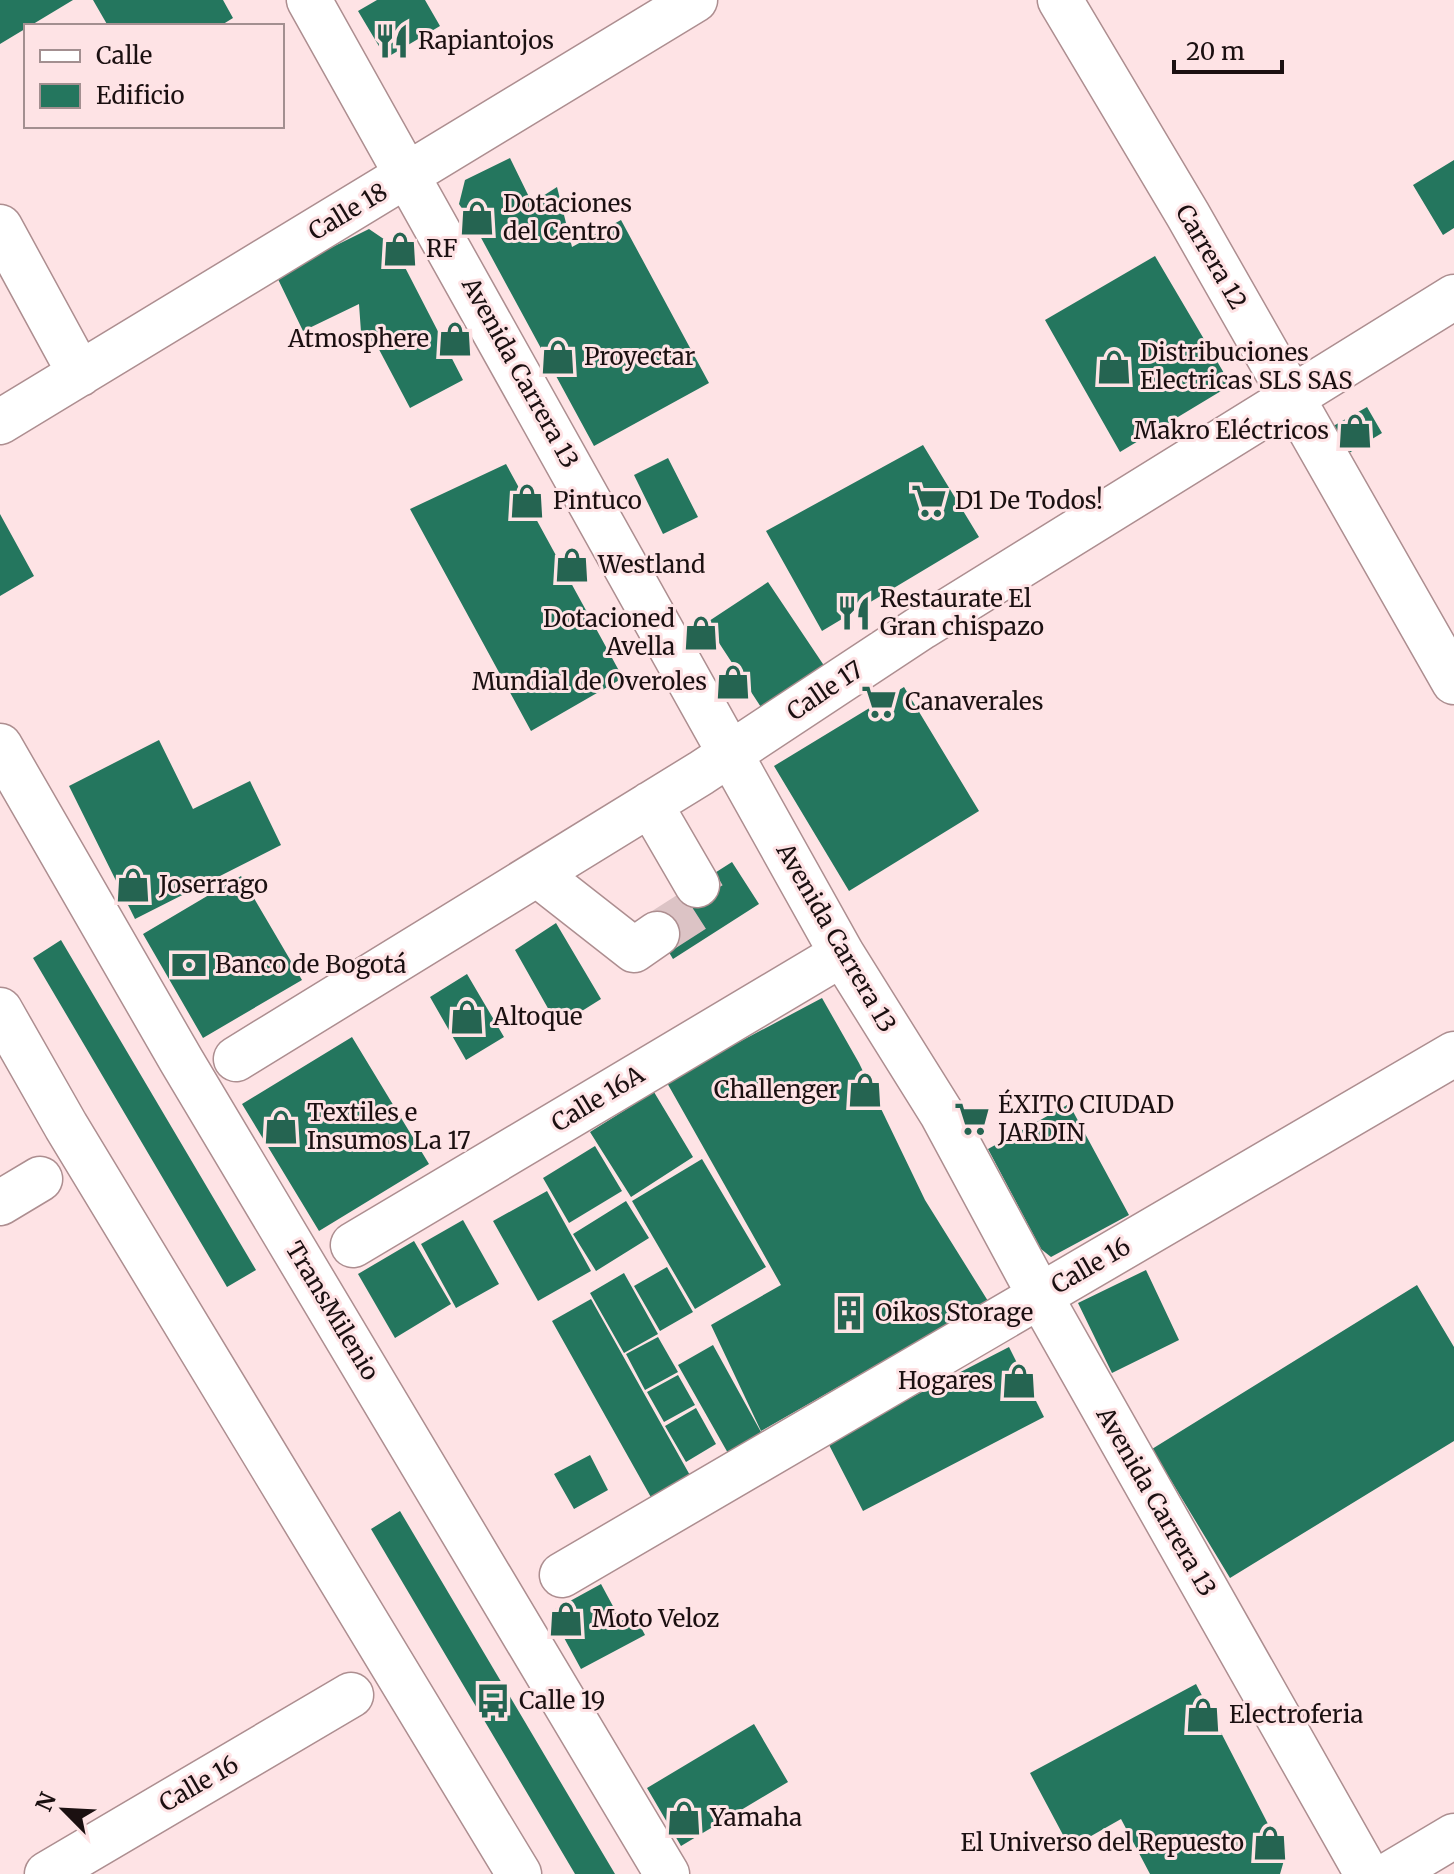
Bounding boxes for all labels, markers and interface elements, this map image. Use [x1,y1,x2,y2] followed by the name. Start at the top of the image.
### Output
[373,22,411,60] restaurant icon: Rapiantojos
[24,24,284,128] legend
[1174,24,1282,74] scale bar
[418,25,554,56] place label: Rapiantojos
[1186,36,1245,67] text: 20 m
[96,40,152,71] text: Calle
[96,80,184,111] text: Edificio
[303,176,393,247] street label: Calle 18
[503,188,632,247] place label: Dotaciones del Centro
[458,199,496,237] shop icon: Dotaciones del Centro
[1169,199,1254,315] street label: Carrera 12
[381,230,419,268] shop icon: RF
[426,233,458,264] place label: RF
[455,271,586,474] street label: Avenida Carrera 13
[436,320,474,358] shop icon: Atmosphere
[287,323,429,354] place label: Atmosphere
[1140,337,1352,396] place label: Distribuciones Electricas SLS SAS
[539,338,577,376] shop icon: Proyectar
[584,341,696,372] place label: Proyectar
[1095,348,1133,386] shop icon: Distribuciones Electricas SLS SAS
[1336,412,1374,450] shop icon: Makro Eléctricos
[1134,415,1329,446] place label: Makro Eléctricos
[508,482,546,520] shop icon: Pintuco
[910,482,948,520] supermarket icon: D1 De Todos!
[553,485,642,516] place label: Pintuco
[955,485,1103,516] place label: D1 De Todos!
[553,546,591,584] shop icon: Westland
[597,549,705,580] place label: Westland
[880,583,1044,642] place label: Restaurate El Gran chispazo
[835,594,873,632] restaurant icon: Restaurate El Gran chispazo
[543,603,675,662] place label: Dotacioned Avella
[682,614,720,652] shop icon: Dotacioned Avella
[781,654,869,727] street label: Calle 17
[714,663,752,701] shop icon: Mundial de Overoles
[472,666,707,697] place label: Mundial de Overoles
[860,683,898,721] supermarket icon: Canaverales
[905,686,1044,717] place label: Canaverales
[769,837,903,1038] street label: Avenida Carrera 13
[114,866,152,904] shop icon: Joserrago
[158,869,268,900] place label: Joserrago
[170,946,208,984] bank icon: Banco de Bogotá
[215,949,407,980] place label: Banco de Bogotá
[448,998,486,1036] shop icon: Altoque
[492,1001,583,1032] place label: Altoque
[546,1058,651,1138] street label: Calle 16A
[846,1071,884,1109] shop icon: Challenger
[714,1074,839,1105] place label: Challenger
[997,1088,1174,1148] place label: ÉXITO CIUDAD JARDIN
[307,1097,471,1156] place label: Textiles e Insumos La 17
[953,1100,991,1138] supermarket icon: ÉXITO CIUDAD JARDIN
[262,1108,300,1146] shop icon: Textiles e Insumos La 17
[1046,1231,1136,1301] street label: Calle 16
[279,1236,386,1386] street label: TransMilenio
[830,1294,868,1332] building icon: Oikos Storage
[875,1297,1033,1328] place label: Oikos Storage
[1000,1362,1038,1400] shop icon: Hogares
[898,1365,993,1396] place label: Hogares
[1089,1401,1223,1602] street label: Avenida Carrera 13
[547,1600,585,1638] shop icon: Moto Veloz
[592,1603,719,1634] place label: Moto Veloz
[474,1682,512,1720] bus stop icon: Calle 19
[519,1685,605,1716] place label: Calle 19
[1184,1696,1222,1734] shop icon: Electroferia
[1229,1699,1363,1730] place label: Electroferia
[154,1749,244,1819] street label: Calle 16
[24,1770,104,1850] north arrow
[29,1788,62,1816] text: N
[665,1799,703,1837] shop icon: Yamaha
[709,1802,802,1833] place label: Yamaha
[1251,1824,1289,1862] shop icon: El Universo del Repuesto
[960,1827,1244,1858] place label: El Universo del Repuesto

